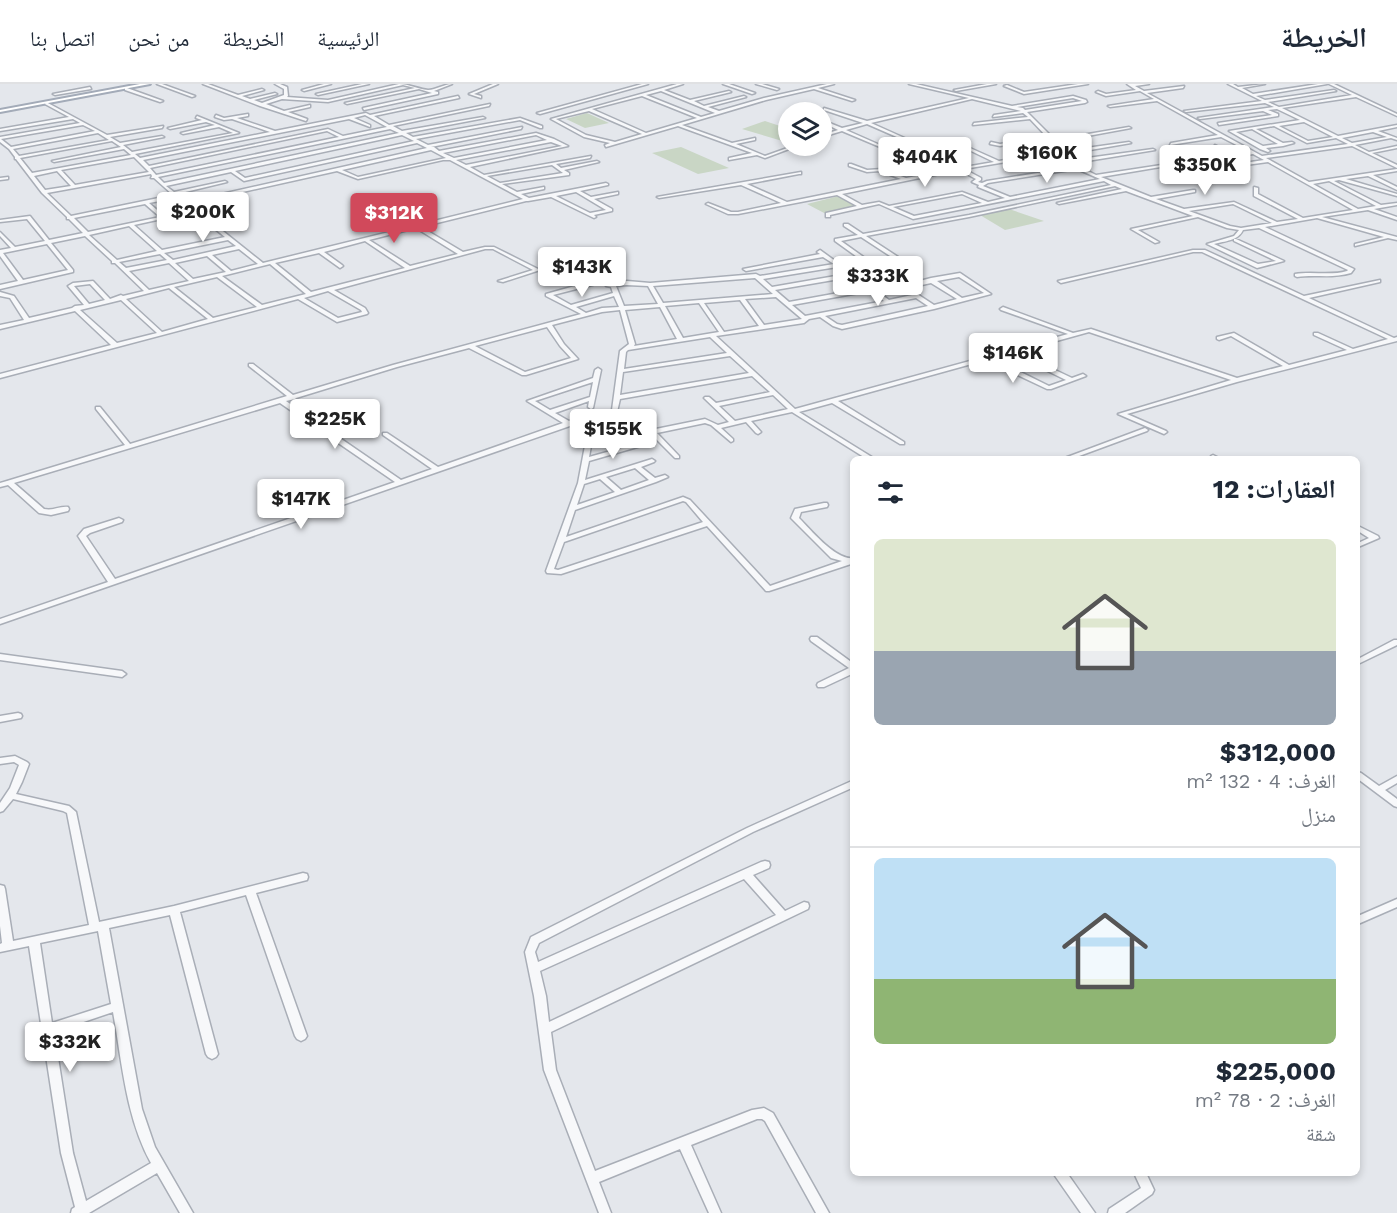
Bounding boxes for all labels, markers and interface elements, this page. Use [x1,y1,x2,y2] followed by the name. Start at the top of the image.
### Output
[1281,21,1367,54] text: الخريطة
[30,26,95,51] text: اتصل بنا
[128,26,189,51] text: من نحن
[222,26,284,51] text: الخريطة
[317,26,380,51] text: الرئيسية
[778,102,832,156] map controls
[778,102,832,156] button: layers
[1005,133,1089,184] pin: $160K
[883,137,967,188] pin: $404K
[1017,140,1077,164] text: $160K
[892,144,958,168] text: $404K
[1163,145,1247,196] pin: $350K
[1173,152,1237,176] text: $350K
[161,192,245,243] pin: $200K
[352,193,436,244] pin: $312K
[171,199,235,223] text: $200K
[364,200,424,224] text: $312K
[540,247,624,298] pin: $143K
[552,254,612,278] text: $143K
[836,256,920,307] pin: $333K
[847,263,909,287] text: $333K
[971,333,1055,384] pin: $146K
[983,340,1043,364] text: $146K
[293,399,377,450] pin: $225K
[304,406,366,430] text: $225K
[571,409,655,460] pin: $155K
[584,416,642,440] text: $155K
[1213,474,1336,504] text: العقارات: 12
[874,476,907,509] icon: filters
[259,479,343,530] pin: $147K
[271,486,331,510] text: $147K
[1051,578,1159,686] icon: home
[1220,737,1336,767] text: $312,000
[1186,769,1336,793] text: الغرف: 4 · 132 m²
[1301,803,1336,827] text: منزل
[1051,897,1159,1005] icon: home
[28,1022,112,1073] pin: $332K
[39,1029,101,1053] text: $332K
[1216,1056,1336,1086] text: $225,000
[1195,1088,1336,1112] text: الغرف: 2 · 78 m²
[1306,1122,1336,1146] text: شقة

